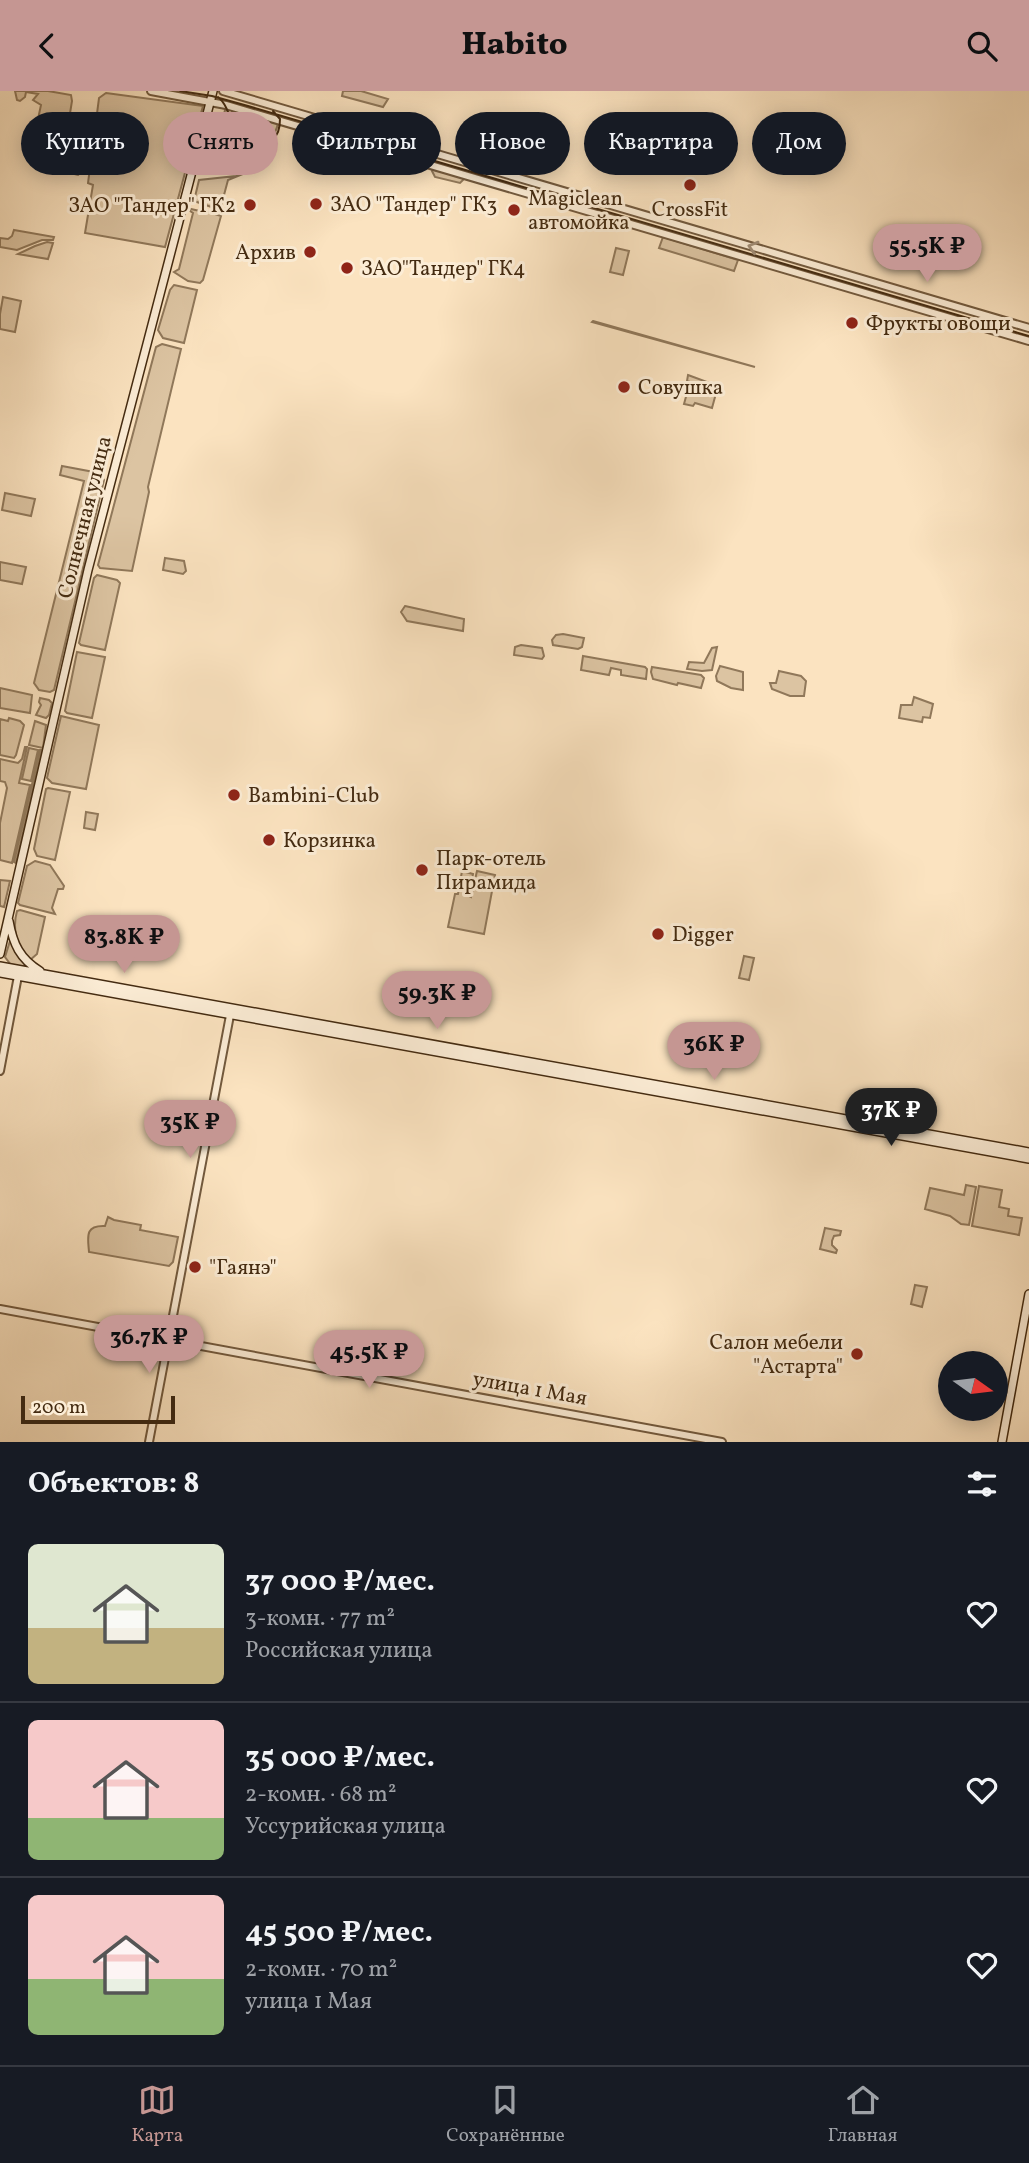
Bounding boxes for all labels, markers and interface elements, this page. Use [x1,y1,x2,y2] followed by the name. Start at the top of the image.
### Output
[461,24,568,68] text: Habito
[28,27,66,65] icon: back
[963,27,1001,65] icon: search
[21,112,149,175] chip: Купить
[163,112,278,175] chip: Снять
[292,112,441,175] chip: Фильтры
[455,112,570,175] chip: Новое
[584,112,738,175] chip: Квартира
[752,112,846,175] chip: Дом
[682,177,698,193] marker: CrossFit
[528,185,630,238] place label: Magiclean автомойка
[330,191,497,220] place label: ЗАО "Тандер" ГК3
[68,192,236,221] place label: ЗАО "Тандер" ГК2
[308,196,324,212] marker: ЗАО "Тандер" ГК3
[652,196,728,225] place label: CrossFit
[242,197,258,213] marker: ЗАО "Тандер" ГК2
[506,202,522,218] marker: Magiclean автомойка
[862,225,992,284] pin: 55.5K ₽
[889,231,965,263] text: 55.5K ₽
[235,239,296,268] place label: Архив
[747,240,759,255] one-way arrow
[302,244,318,260] marker: Архив
[361,255,526,284] place label: ЗАО"Тандер" ГК4
[339,260,355,276] marker: ЗАО"Тандер" ГК4
[866,310,1011,339] place label: Фрукты овощи
[844,315,860,331] marker: Фрукты овощи
[638,374,723,403] place label: Совушка
[616,379,632,395] marker: Совушка
[51,433,120,602] street label: Солнечная улица
[248,782,379,811] place label: Bambini-Club
[226,787,242,803] marker: Bambini-Club
[283,827,376,856] place label: Корзинка
[261,832,277,848] marker: Корзинка
[436,845,546,898] place label: Парк-отель Пирамида
[414,862,430,878] marker: Парк-отель Пирамида
[59,915,189,975] pin: 83.8K ₽
[672,921,734,950] place label: Digger
[84,922,164,954] text: 83.8K ₽
[650,926,666,942] marker: Digger
[372,971,502,1031] pin: 59.3K ₽
[398,978,476,1010] text: 59.3K ₽
[665,1023,763,1082] pin: 36K ₽
[683,1029,745,1061] text: 36K ₽
[842,1089,940,1148] pin: 37K ₽
[861,1095,921,1127] text: 37K ₽
[141,1101,239,1160] pin: 35K ₽
[160,1107,220,1139] text: 35K ₽
[209,1254,277,1283] place label: "Гаянэ"
[187,1259,203,1275] marker: "Гаянэ"
[84,1315,214,1375] pin: 36.7K ₽
[110,1322,188,1354] text: 36.7K ₽
[710,1329,843,1382] place label: Салон мебели "Астарта"
[304,1331,434,1390] pin: 45.5K ₽
[329,1337,409,1369] text: 45.5K ₽
[849,1346,865,1362] marker: Салон мебели "Астарта"
[938,1351,1008,1421] north arrow
[938,1351,1008,1421] map controls
[470,1365,589,1414] street label: улица 1 Мая
[21,1393,175,1425] scale bar
[32,1395,86,1421] text: 200 m
[28,1463,200,1505] text: Объектов: 8
[963,1465,1001,1503] icon: filters
[245,1561,435,1603] text: 37 000 ₽/мес.
[84,1572,168,1656] icon: home
[963,1595,1001,1633] icon: heart
[245,1603,395,1635] text: 3-комн. · 77 m²
[245,1635,433,1667] text: Российская улица
[245,1737,435,1779] text: 35 000 ₽/мес.
[84,1748,168,1832] icon: home
[963,1771,1001,1809] icon: heart
[245,1779,396,1811] text: 2-комн. · 68 m²
[245,1811,446,1843] text: Уссурийская улица
[245,1912,433,1954] text: 45 500 ₽/мес.
[84,1923,168,2007] icon: home
[963,1946,1001,1984] icon: heart
[245,1954,397,1986] text: 2-комн. · 70 m²
[245,1986,372,2018] text: улица 1 Мая
[132,2081,183,2149] tab: Карта
[446,2081,565,2149] tab: Сохранённые
[828,2081,897,2149] tab: Главная

